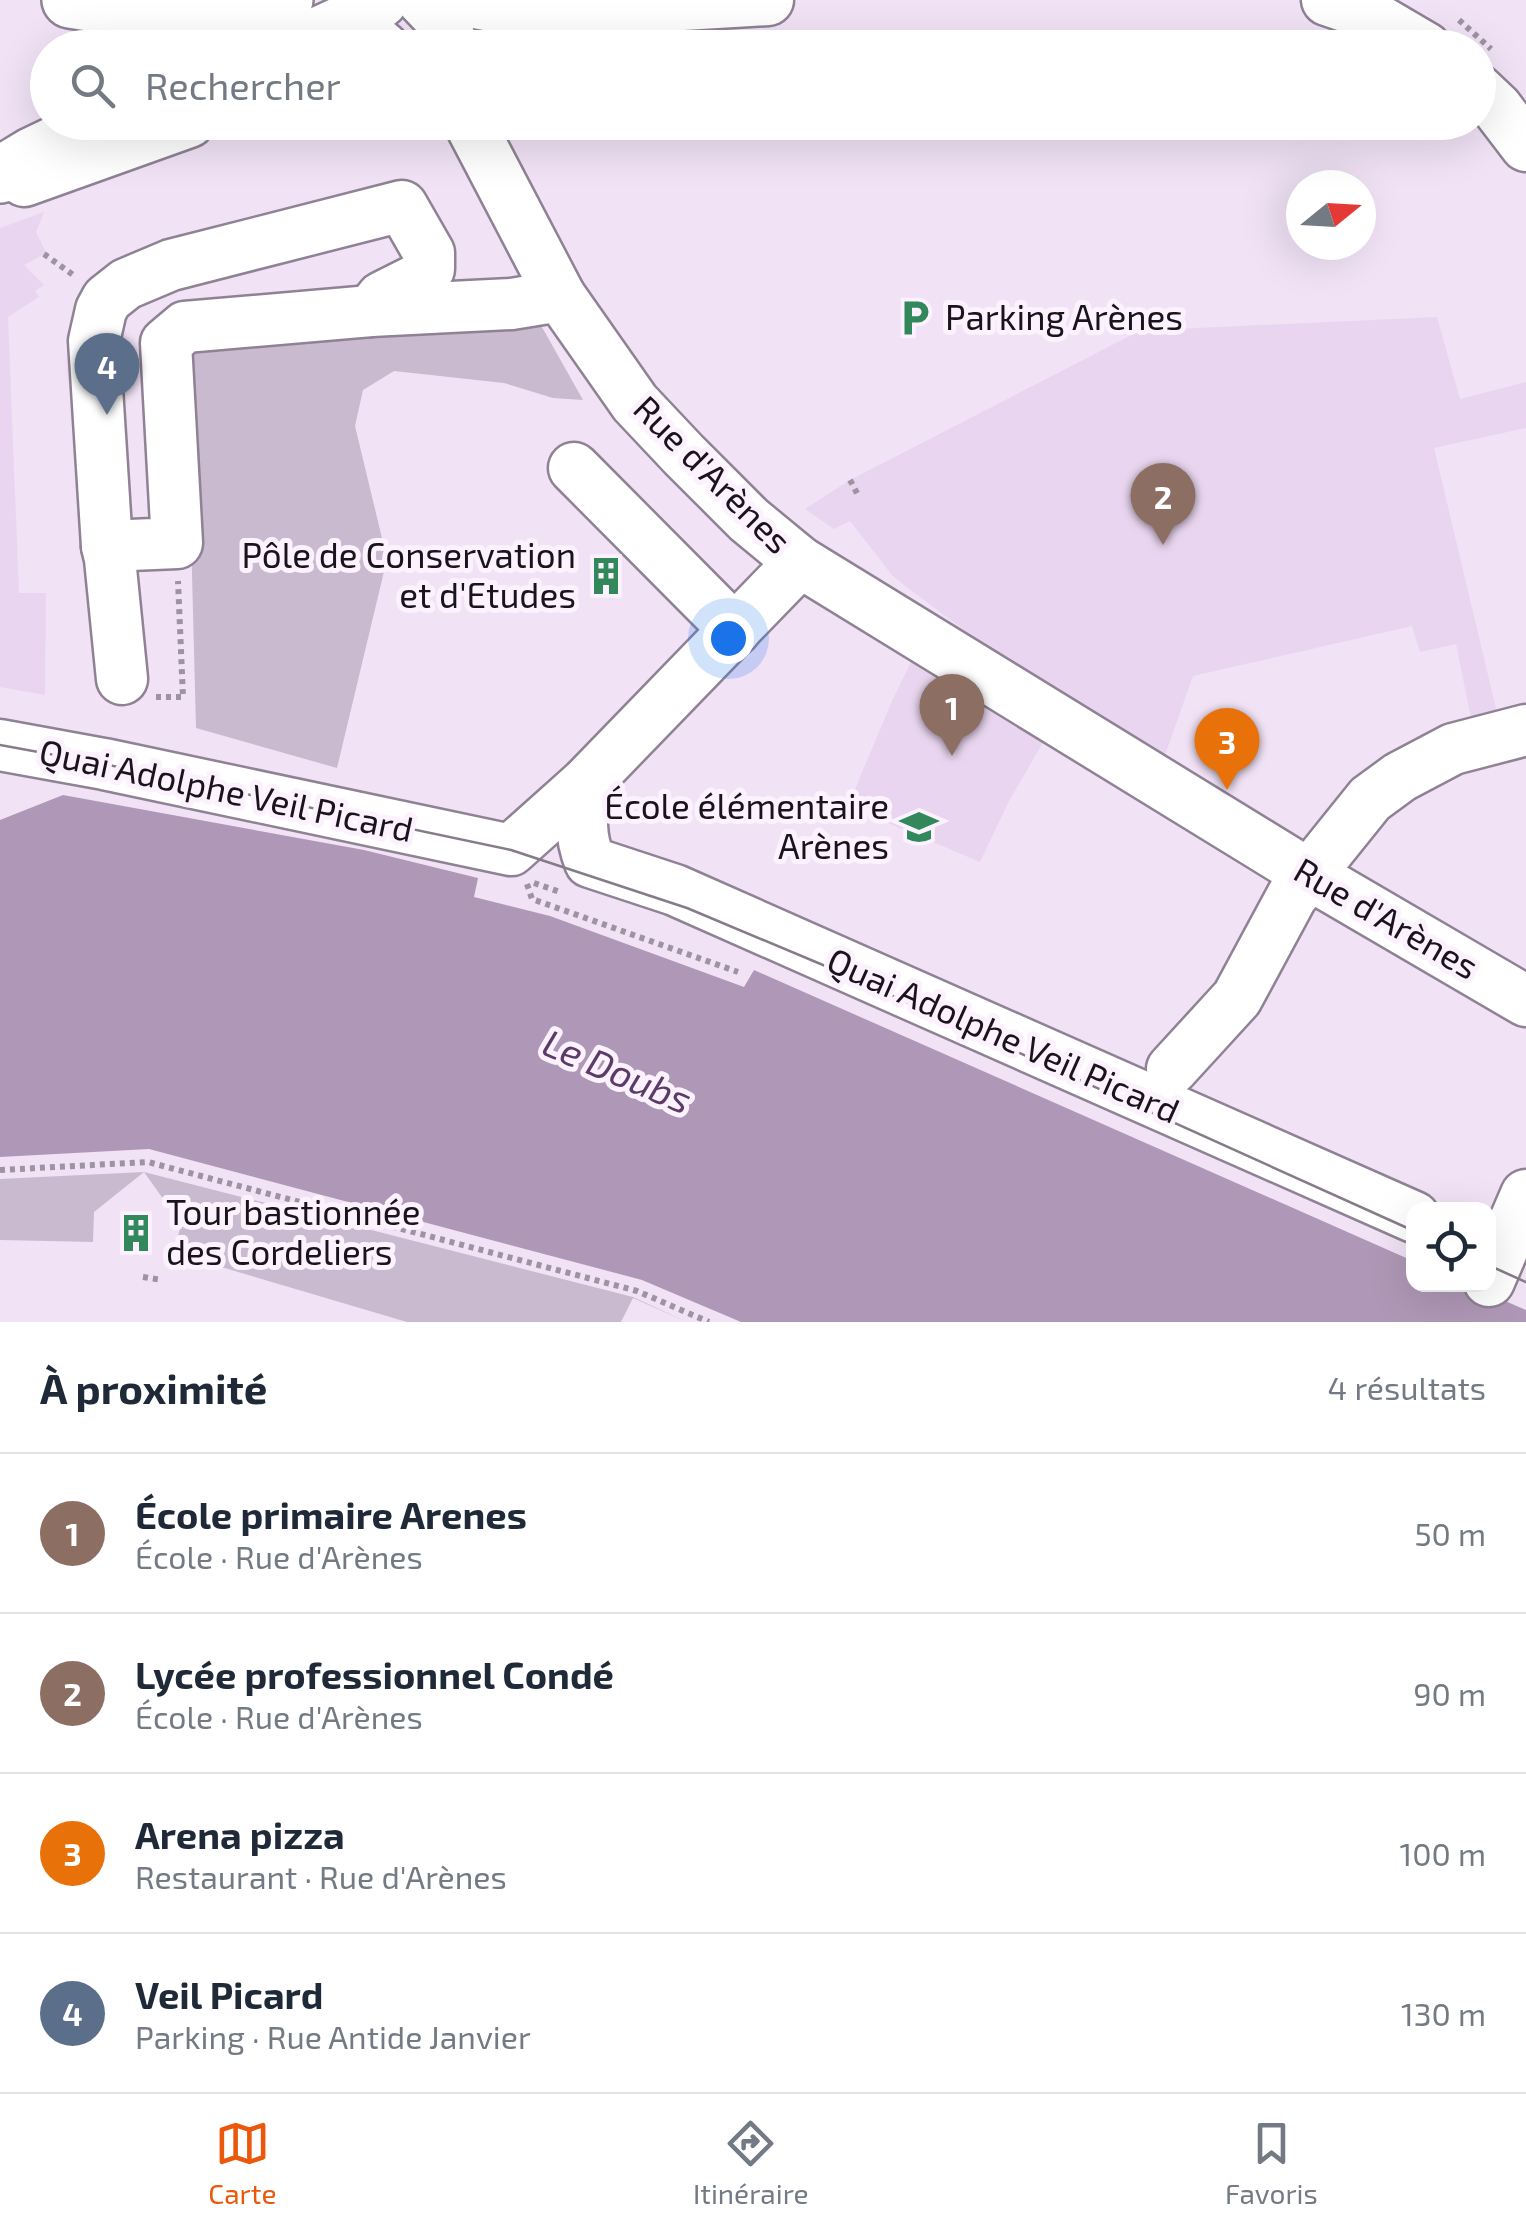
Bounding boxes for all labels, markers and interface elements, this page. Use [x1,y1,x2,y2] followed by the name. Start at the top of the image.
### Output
[30,30,1496,140] search box
[65,58,120,113] icon: search
[145,62,341,108] text: Rechercher
[1286,170,1376,260] north arrow
[945,295,1183,337] place label: Parking Arènes
[894,297,936,339] parking icon: Parking Arènes
[74,332,140,415] pin: 4
[626,386,801,561] street label: Rue d'Arènes
[1130,462,1196,545] pin: 2
[241,533,576,615] place label: Pôle de Conservation et d'Etudes
[585,555,627,597] building icon: Pôle de Conservation et d'Etudes
[703,613,754,664] your location
[920,674,984,756] pin: 1
[1194,708,1260,790] pin: 3
[36,729,417,849] street label: Quai Adolphe Veil Picard
[604,784,889,866] place label: École élémentaire Arènes
[898,806,940,848] school or university icon: École élémentaire Arènes
[1288,848,1486,987] street label: Rue d'Arènes
[821,938,1186,1131] street label: Quai Adolphe Veil Picard
[536,1018,699,1122] water label: Le Doubs
[166,1190,420,1272] place label: Tour bastionnée des Cordeliers
[1406,1202,1496,1292] map controls
[1406,1202,1496,1292] button: locate
[115,1212,157,1254] building icon: Tour bastionnée des Cordeliers
[40,1362,267,1412] text: À proximité
[1328,1368,1486,1406] text: 4 résultats
[135,1491,527,1537] text: École primaire Arenes
[66,1514,79,1552] text: 1
[1414,1514,1486,1552] text: 50 m
[135,1537,423,1575] text: École · Rue d'Arènes
[135,1651,614,1697] text: Lycée professionnel Condé
[63,1674,82,1712] text: 2
[1413,1674,1486,1712] text: 90 m
[135,1697,423,1735] text: École · Rue d'Arènes
[135,1811,345,1857] text: Arena pizza
[63,1834,82,1872] text: 3
[1400,1834,1486,1872] text: 100 m
[135,1857,507,1895] text: Restaurant · Rue d'Arènes
[135,1971,323,2017] text: Veil Picard
[62,1994,83,2032] text: 4
[1401,1994,1486,2032] text: 130 m
[135,2017,531,2055] text: Parking · Rue Antide Janvier
[208,2116,276,2210] tab: Carte
[693,2116,809,2210] tab: Itinéraire
[1225,2116,1318,2210] tab: Favoris

